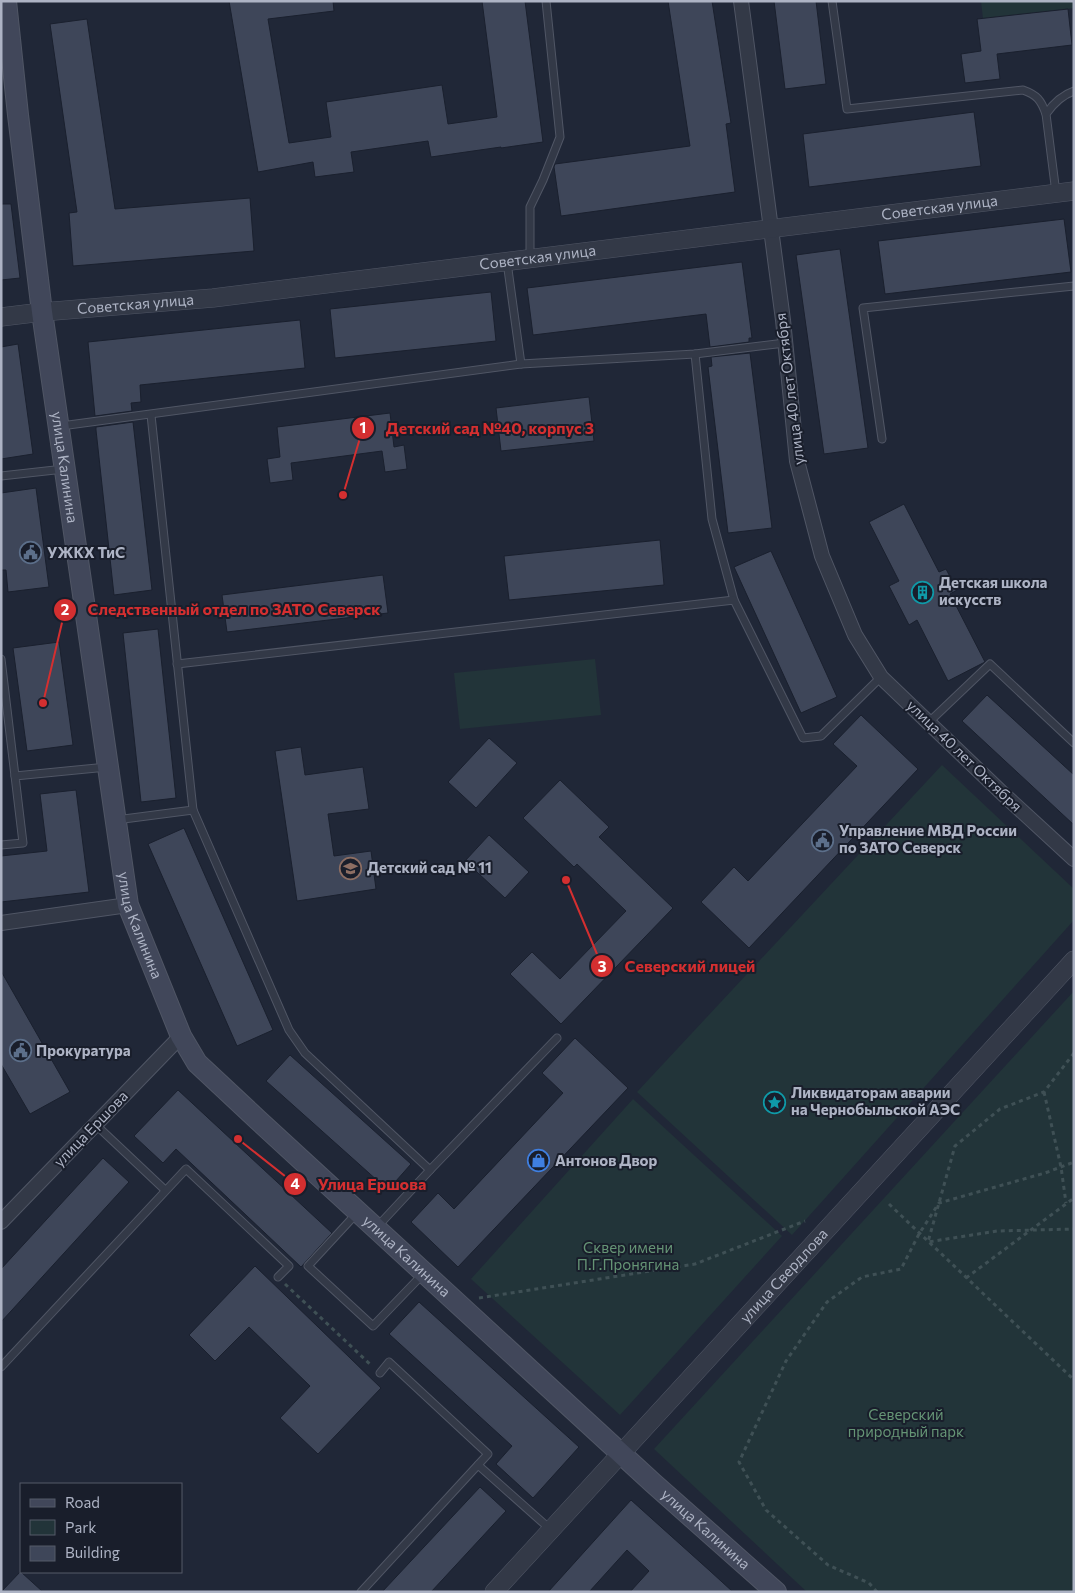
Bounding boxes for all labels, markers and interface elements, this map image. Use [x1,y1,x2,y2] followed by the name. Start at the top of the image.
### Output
[880,191,999,223] street label: Советская улица
[478,241,597,273] street label: Советская улица
[76,290,194,317] street label: Советская улица
[771,312,807,466] street label: улица 40 лет Октября
[49,410,82,524] street label: улица Калинина
[350,413,604,444] callout: Детский сад №40, корпус 3
[360,418,366,436] text: 1
[386,418,594,437] text: Детский сад №40, корпус 3
[19,541,43,565] public building icon: УЖКХ ТиС
[47,543,125,561] place label: УЖКХ ТиС
[939,573,1048,608] place label: Детская школа искусств
[911,580,935,604] building icon: Детская школа искусств
[53,594,390,625] callout: Следственный отдел по ЗАТО Северск
[88,599,380,618] text: Следственный отдел по ЗАТО Северск
[61,600,69,618] text: 2
[903,696,1026,815] street label: улица 40 лет Октября
[839,821,1017,856] place label: Управление МВД России по ЗАТО Северск
[811,828,835,852] public building icon: Управление МВД России по ЗАТО Северск
[339,856,363,880] school or university icon: Детский сад № 11
[367,858,492,876] place label: Детский сад № 11
[115,870,167,981] street label: улица Калинина
[590,951,766,982] callout: Северский лицей
[625,956,755,975] text: Северский лицей
[598,957,607,975] text: 3
[8,1039,32,1063] public building icon: Прокуратура
[36,1041,131,1059] place label: Прокуратура
[791,1083,960,1118] place label: Ликвидаторам аварии на Чернобыльской АЭС
[50,1087,131,1170] street label: улица Ершова
[763,1090,787,1114] place icon: Ликвидаторам аварии на Чернобыльской АЭС
[527,1149,551,1173] shop icon: Антонов Двор
[555,1151,658,1169] place label: Антонов Двор
[283,1169,437,1200] callout: Улица Ершова
[290,1174,300,1192] text: 4
[318,1174,426,1193] text: Улица Ершова
[360,1211,455,1300] street label: улица Калинина
[736,1224,831,1326] street label: улица Свердлова
[577,1238,679,1273] park label: Сквер имени П.Г.Пронягина
[848,1405,964,1440] park label: Северский природный парк
[20,1483,182,1573] legend
[658,1485,754,1573] street label: улица Калинина
[65,1493,100,1511] text: Road
[65,1518,96,1536] text: Park
[65,1543,120,1561] text: Building

